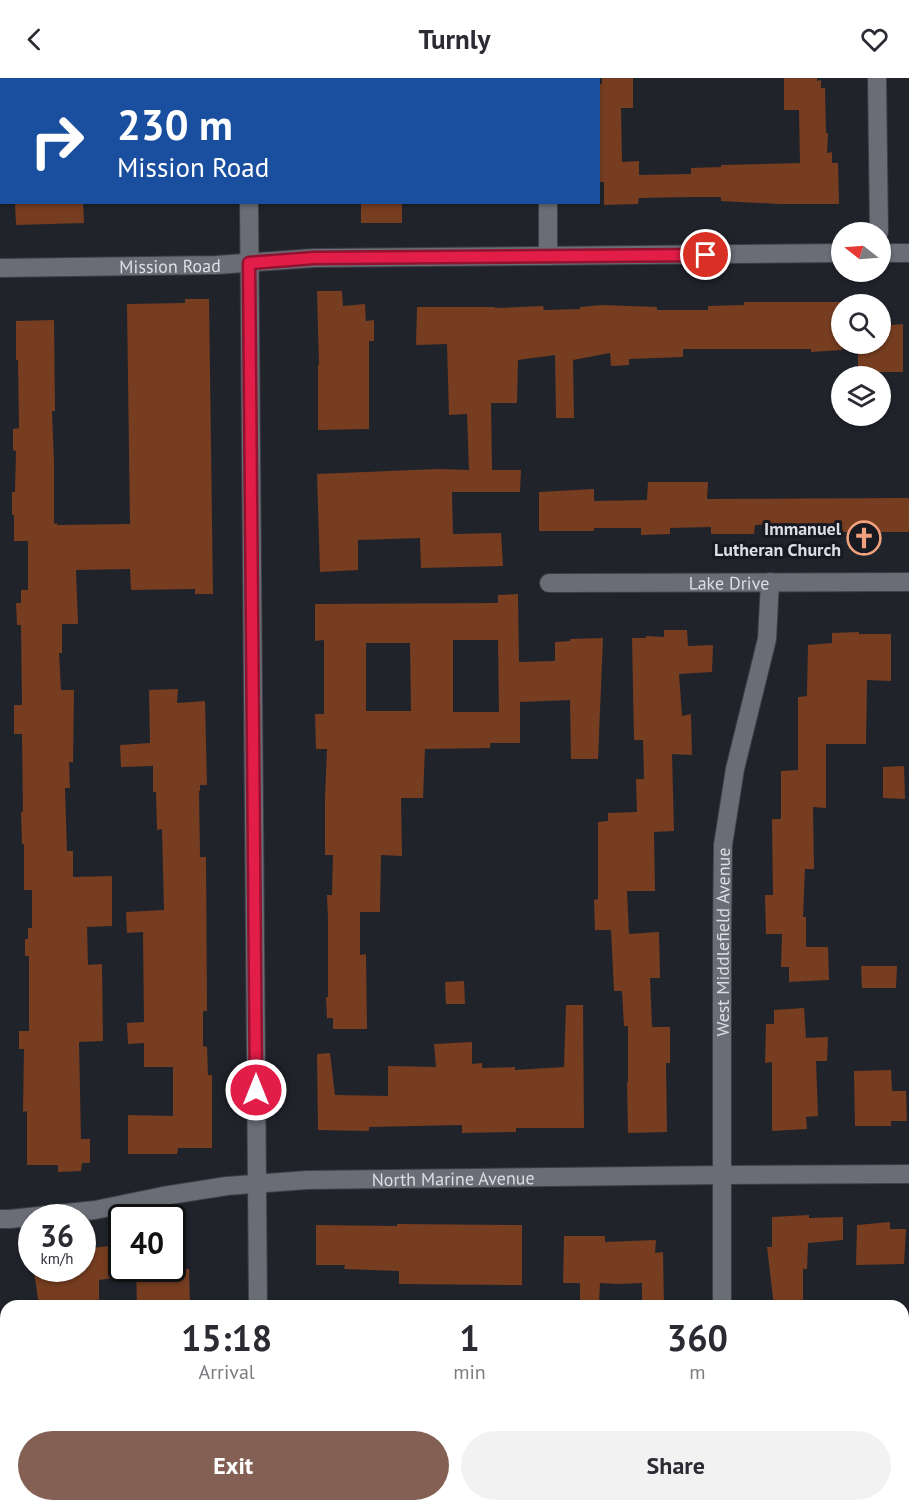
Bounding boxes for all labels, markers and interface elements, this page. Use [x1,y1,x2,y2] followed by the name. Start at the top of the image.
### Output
[418,22,491,56] text: Turnly
[18,23,51,56] icon: back
[858,23,891,56] icon: heart
[117,97,233,152] text: 230 m
[18,102,96,180] icon: right
[117,150,269,184] text: Mission Road
[831,222,891,282] north arrow
[831,222,891,426] map controls
[680,229,731,280] pin
[689,238,722,271] icon: arrive
[119,253,221,278] street label: Mission Road
[831,294,891,354] button: search
[831,366,891,426] button: layers
[714,517,842,561] place label: Immanuel Lutheran Church
[846,520,882,556] church icon: Immanuel Lutheran Church
[689,571,769,594] street label: Lake Drive
[710,847,734,1037] street label: West Middlefield Avenue
[224,1058,288,1122] position arrow
[372,1166,535,1191] street label: North Marine Avenue
[108,1204,186,1282] speed limit sign: 40
[40,1216,74,1255] text: 36
[41,1249,73,1268] text: km/h
[181,1314,272,1361] text: 15:18
[459,1314,480,1361] text: 1
[667,1314,728,1361] text: 360
[199,1359,255,1385] text: Arrival
[453,1359,486,1385] text: min
[689,1359,706,1385] text: m
[18,1431,449,1500] button: Exit
[461,1431,891,1500] button: Share

